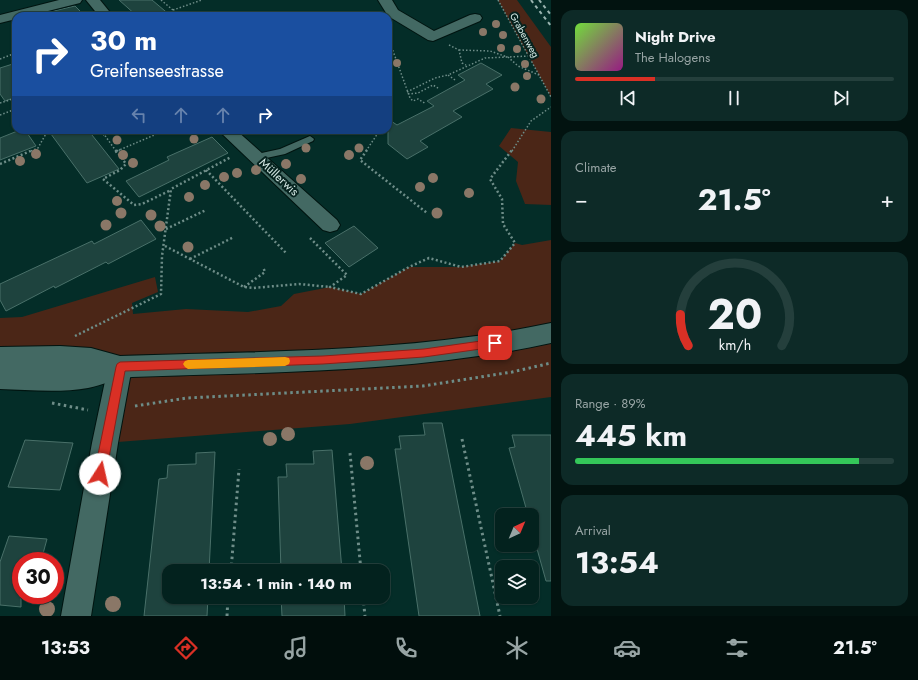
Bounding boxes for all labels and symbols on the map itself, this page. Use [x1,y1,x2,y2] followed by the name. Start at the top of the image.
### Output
[506,10,543,61] street label: Grabenweg
[255,154,303,200] street label: Müllerwis
[478,326,512,360] pin
[79,453,121,495] position arrow
[495,508,539,552] north arrow
[12,552,64,604] speed limit sign: 30

